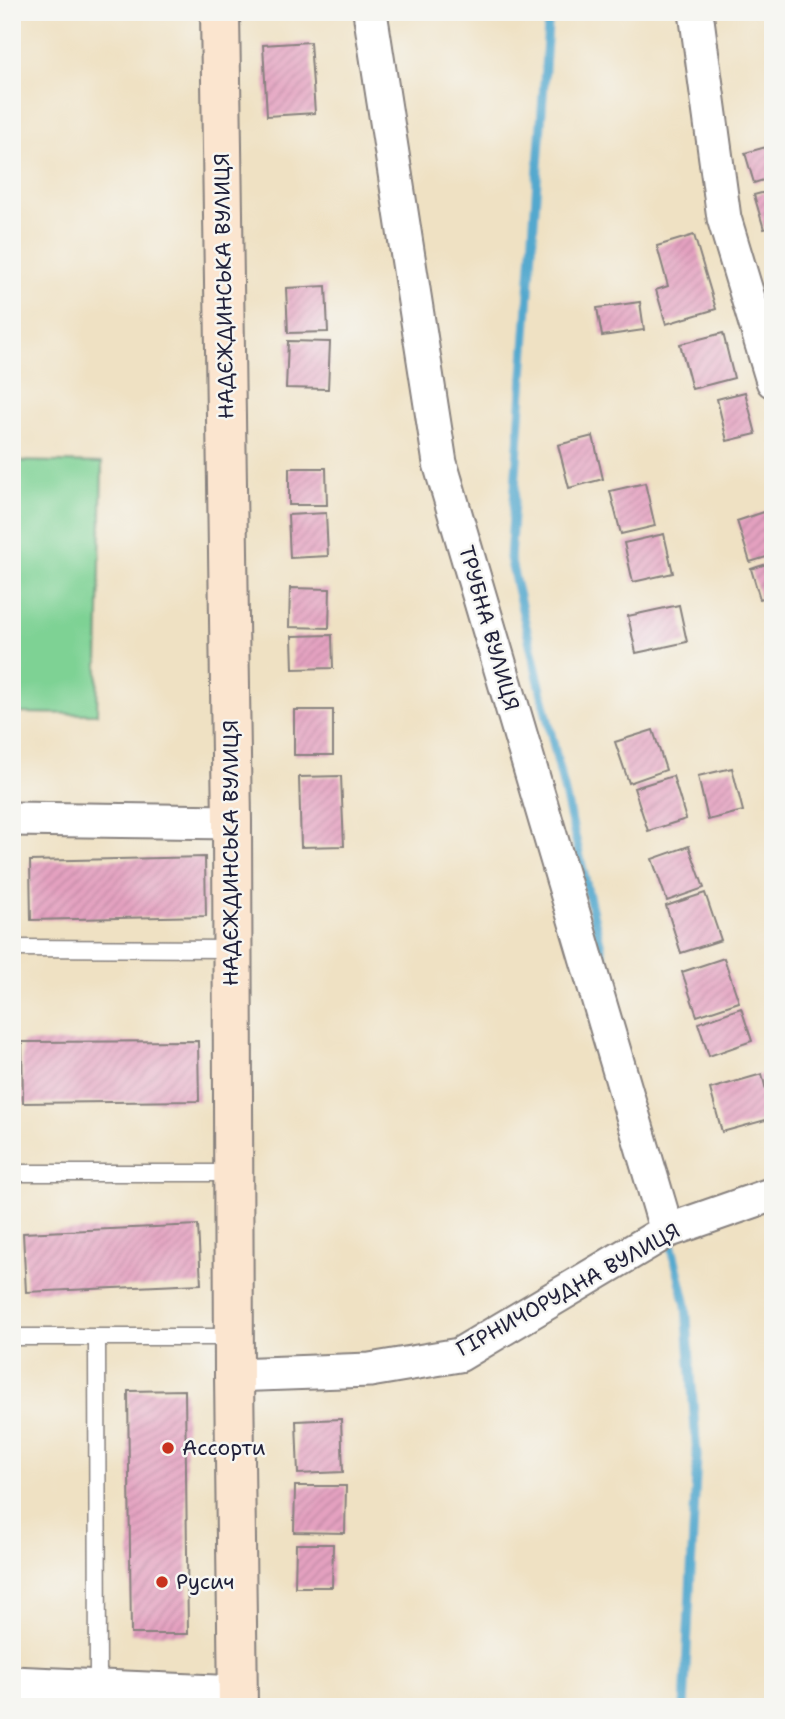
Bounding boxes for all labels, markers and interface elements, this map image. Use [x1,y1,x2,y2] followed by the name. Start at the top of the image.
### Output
[208,153,240,419] street label: НАДЄЖДИНСЬКА ВУЛИЦЯ
[452,542,526,714] street label: ТРУБНА ВУЛИЦЯ
[217,720,245,986] street label: НАДЄЖДИНСЬКА ВУЛИЦЯ
[451,1217,685,1363] street label: ГІРНИЧОРУДНА ВУЛИЦЯ
[182,1434,266,1462] place label: Ассорти
[160,1440,176,1456] marker: Ассорти
[176,1568,234,1596] place label: Русич
[154,1574,170,1590] marker: Русич

